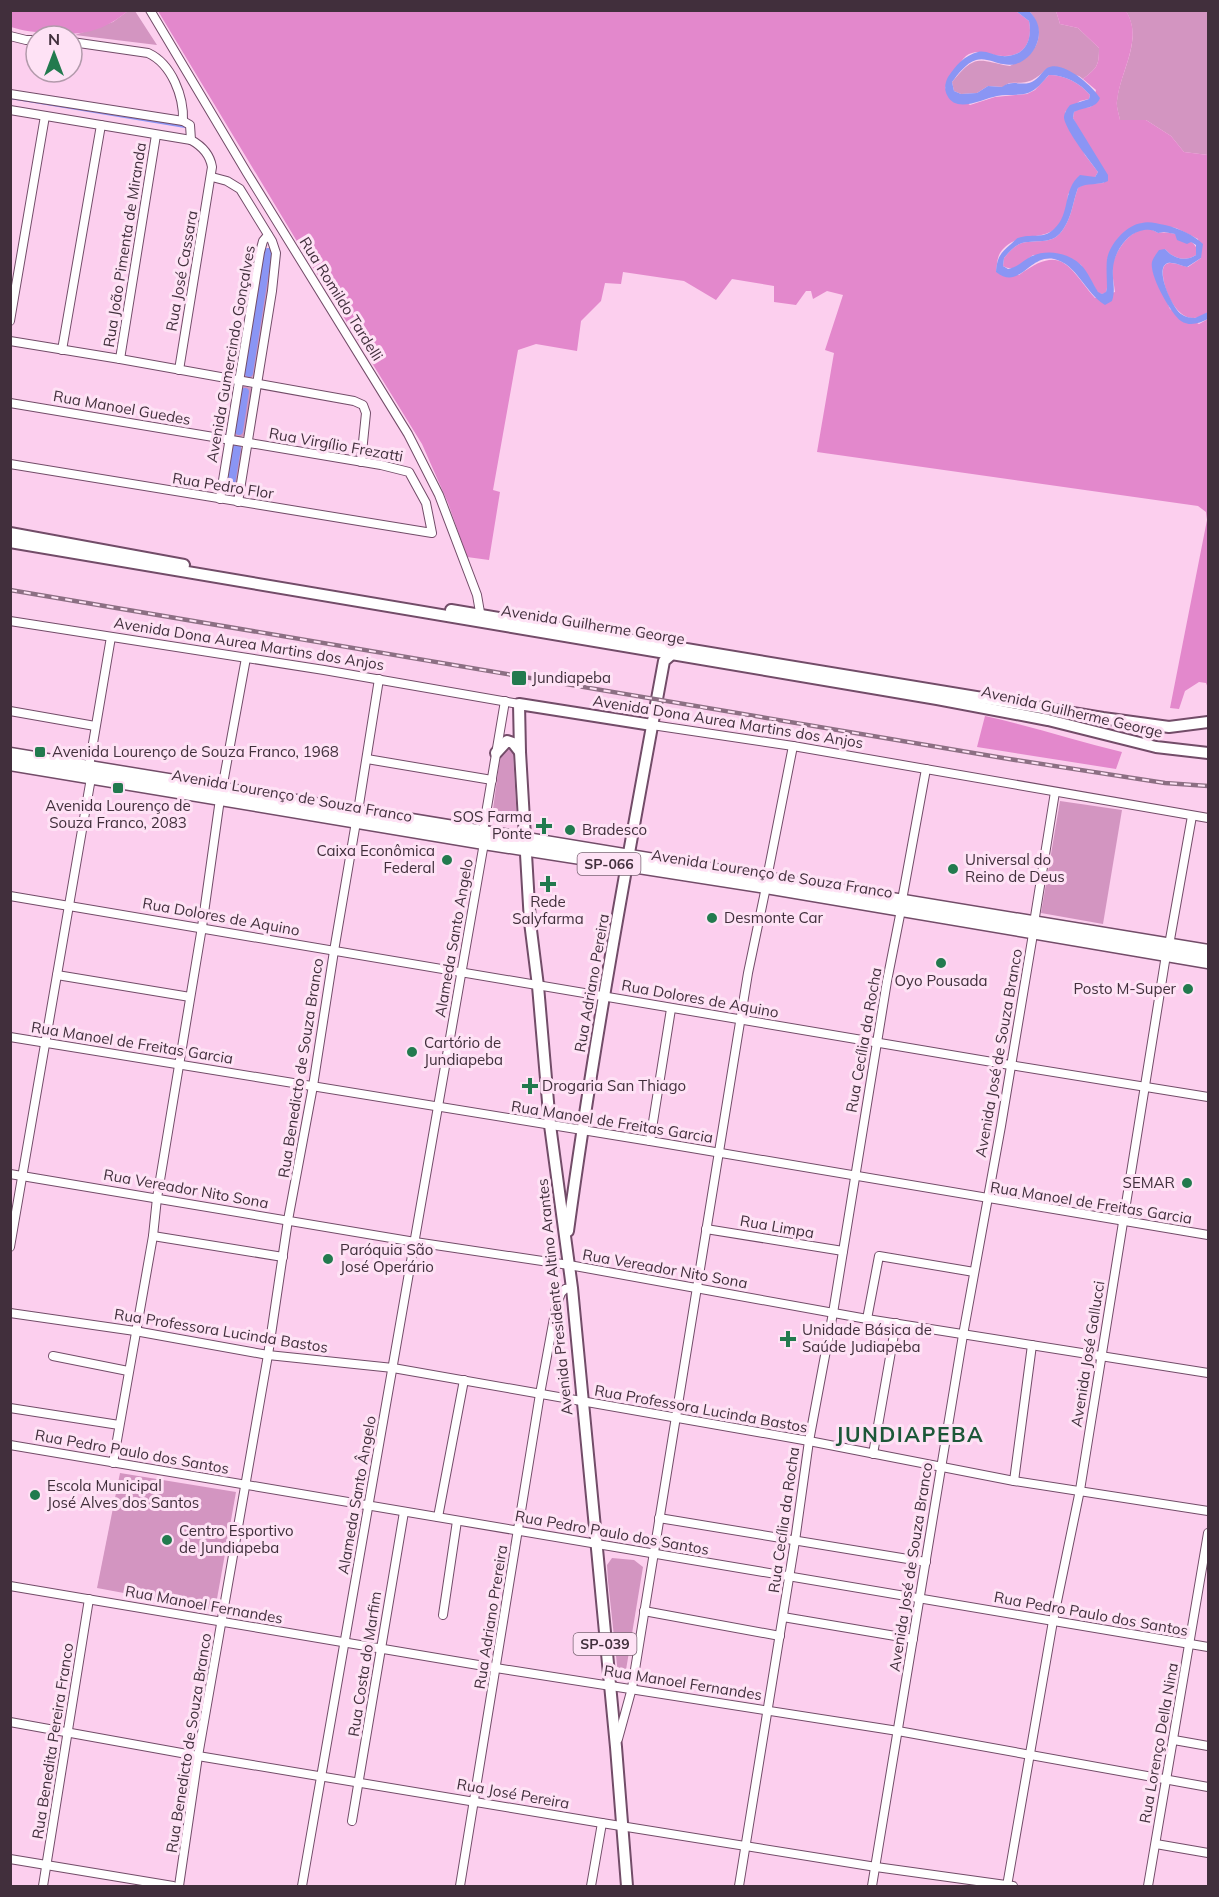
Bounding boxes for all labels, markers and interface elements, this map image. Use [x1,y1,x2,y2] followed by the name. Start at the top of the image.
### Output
[24,24,84,84] north arrow
[48,29,60,49] text: N
[99,141,150,349] street label: Rua João Pimenta de Miranda
[162,209,201,333] street label: Rua José Cassara
[296,233,387,364] street label: Rua Romildo Tardelli
[202,244,259,464] street label: Avenida Gumercindo Gonçalves
[52,386,192,429] street label: Rua Manoel Guedes
[267,423,405,466] street label: Rua Virgílio Frezatti
[171,468,276,503] street label: Rua Pedro Flor
[500,601,686,648] street label: Avenida Guilherme George
[113,613,386,674] street label: Avenida Dona Aurea Martins dos Anjos
[532,668,611,687] place label: Jundiapeba
[510,669,528,687] marker: Jundiapeba
[980,681,1165,742] street label: Avenida Guilherme George
[592,691,865,752] street label: Avenida Dona Aurea Martins dos Anjos
[52,742,339,761] place label: Avenida Lourenço de Souza Franco, 1968
[33,745,47,759] marker: Avenida Lourenço de Souza Franco, 1968
[170,765,414,826] street label: Avenida Lourenço de Souza Franco
[111,781,125,795] marker: Avenida Lourenço de Souza Franco, 2083
[45,796,191,832] place label: Avenida Lourenço de Souza Franco, 2083
[453,807,532,843] place label: SOS Farma Ponte
[537,819,551,833] marker: SOS Farma Ponte
[582,820,647,839] place label: Bradesco
[563,823,577,837] marker: Bradesco
[316,841,435,877] place label: Caixa Econômica Federal
[650,845,894,902] street label: Avenida Lourenço de Souza Franco
[965,850,1065,886] place label: Universal do Reino de Deus
[440,853,454,867] marker: Caixa Econômica Federal
[578,853,640,875] road number: SP-066
[430,857,477,1019] street label: Alameda Santo Angelo
[946,862,960,876] marker: Universal do Reino de Deus
[541,877,555,891] marker: Rede Salyfarma
[512,892,584,928] place label: Rede Salyfarma
[141,893,301,940] street label: Rua Dolores de Aquino
[724,908,824,927] place label: Desmonte Car
[705,911,719,925] marker: Desmonte Car
[570,912,613,1054] street label: Rua Adriano Pereira
[971,947,1026,1159] street label: Avenida José de Souza Branco
[934,956,948,970] marker: Oyo Pousada
[274,957,327,1179] street label: Rua Benedicto de Souza Branco
[841,966,886,1114] street label: Rua Cecília da Rocha
[894,971,988,990] place label: Oyo Pousada
[620,975,780,1022] street label: Rua Dolores de Aquino
[1073,979,1177,998] place label: Posto M-Super
[1181,982,1195,996] marker: Posto M-Super
[30,1017,234,1068] street label: Rua Manoel de Freitas Garcia
[424,1033,503,1069] place label: Cartório de Jundiapeba
[405,1045,419,1059] marker: Cartório de Jundiapeba
[542,1076,686,1095] place label: Drogaria San Thiago
[523,1079,537,1093] marker: Drogaria San Thiago
[510,1096,714,1147] street label: Rua Manoel de Freitas Garcia
[102,1165,270,1212] street label: Rua Vereador Nito Sona
[1123,1173,1175,1192] place label: SEMAR
[1180,1176,1194,1190] marker: SEMAR
[989,1177,1193,1228] street label: Rua Manoel de Freitas Garcia
[533,1178,576,1416] street label: Avenida Presidente Altino Arantes
[739,1211,816,1242] street label: Rua Limpa
[340,1240,434,1276] place label: Paróquia São José Operário
[581,1245,749,1292] street label: Rua Vereador Nito Sona
[321,1252,335,1266] marker: Paróquia São José Operário
[1067,1279,1108,1428] street label: Avenida José Gallucci
[113,1304,329,1357] street label: Rua Professora Lucinda Bastos
[802,1320,932,1356] place label: Unidade Básica de Saúde Judiapeba
[779,1330,797,1348] marker: Unidade Básica de Saúde Judiapeba
[593,1380,809,1437] street label: Rua Professora Lucinda Bastos
[333,1414,380,1576] street label: Alameda Santo Ângelo
[836,1421,984,1447] district label: JUNDIAPEBA
[34,1425,231,1478] street label: Rua Pedro Paulo dos Santos
[764,1446,803,1594] street label: Rua Cecília da Rocha
[885,1461,936,1673] street label: Avenida José de Souza Branco
[47,1476,199,1512] place label: Escola Municipal José Alves dos Santos
[28,1488,42,1502] marker: Escola Municipal José Alves dos Santos
[514,1506,711,1559] street label: Rua Pedro Paulo dos Santos
[179,1521,294,1557] place label: Centro Esportivo de Jundiapeba
[160,1533,174,1547] marker: Centro Esportivo de Jundiapeba
[470,1543,511,1690] street label: Rua Adriano Prereira
[124,1581,284,1628] street label: Rua Manoel Fernandes
[993,1587,1190,1640] street label: Rua Pedro Paulo dos Santos
[344,1590,385,1738] street label: Rua Costa do Marfim
[162,1632,215,1854] street label: Rua Benedicto de Souza Branco
[574,1633,636,1655] road number: SP-039
[28,1642,77,1840] street label: Rua Benedita Pereira Franco
[603,1661,763,1704] street label: Rua Manoel Fernandes
[1135,1661,1182,1825] street label: Rua Lorenço Della Nina
[455,1774,571,1813] street label: Rua José Pereira

